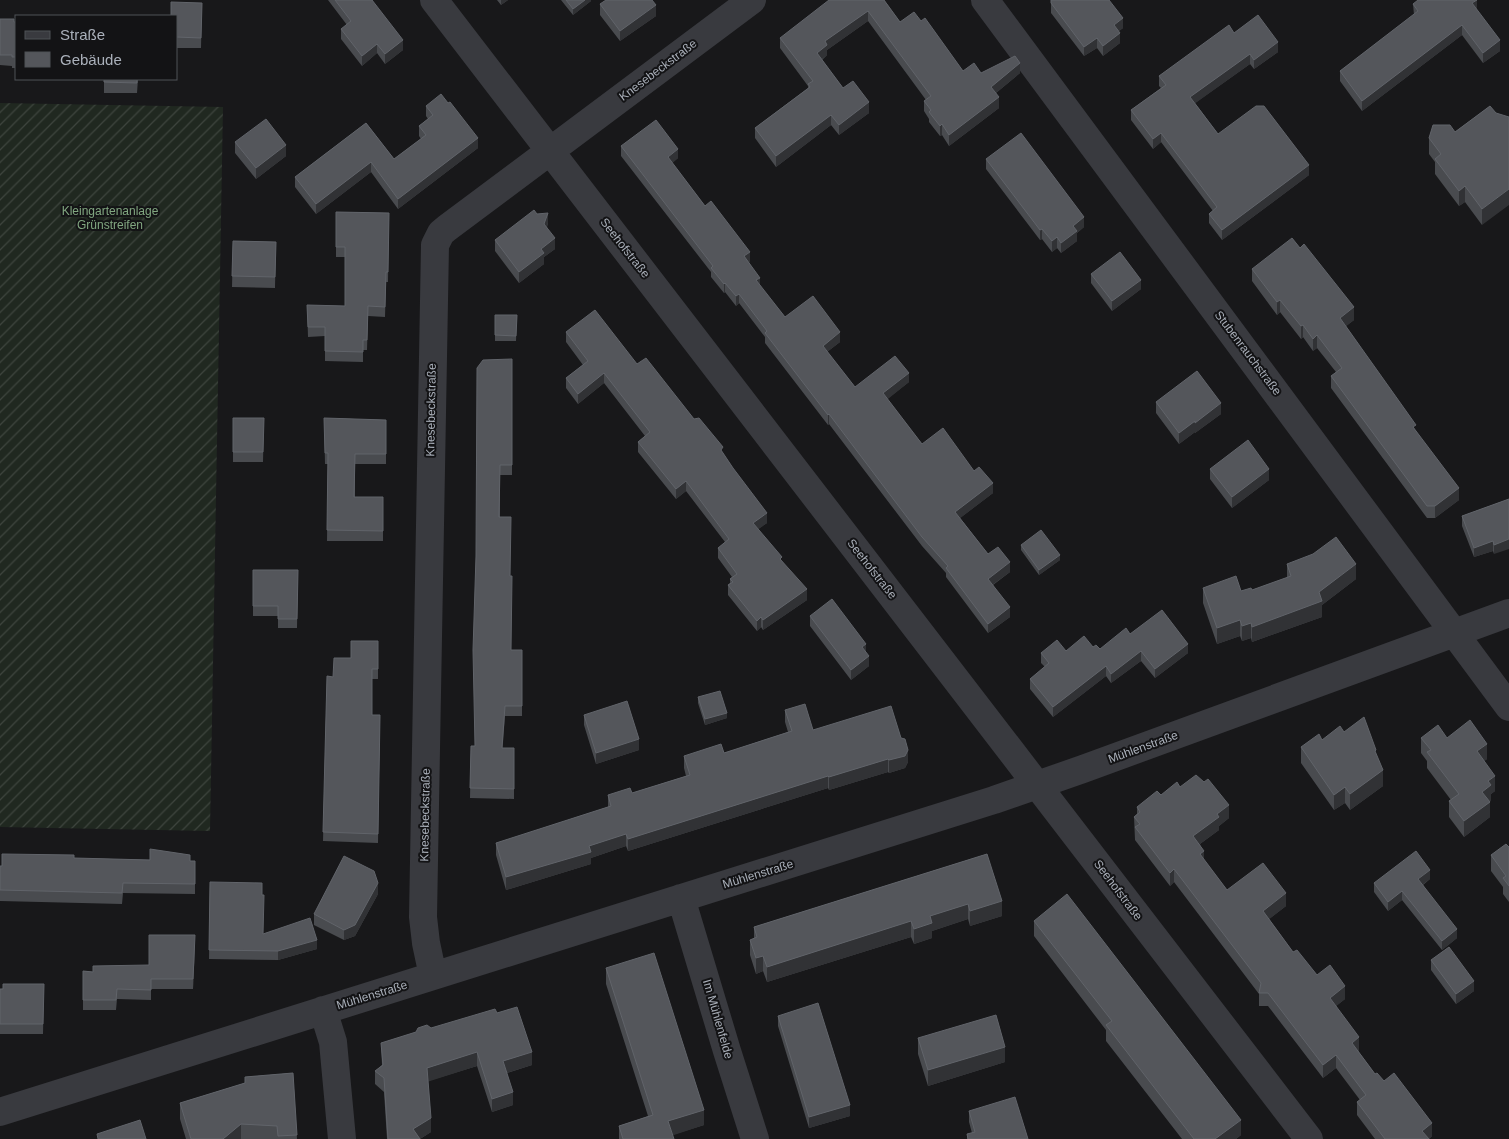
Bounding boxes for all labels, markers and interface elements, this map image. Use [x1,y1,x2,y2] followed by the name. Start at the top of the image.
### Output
[15,15,178,80] legend
[60,26,105,43] text: Straße
[616,36,700,104] street label: Knesebeckstraße
[60,51,122,68] text: Gebäude
[62,204,159,232] park label: Kleingartenanlage Grünstreifen
[597,215,653,281] street label: Seehofstraße
[1212,308,1284,398] street label: Stubenrauchstraße
[423,363,439,457] street label: Knesebeckstraße
[844,536,900,602] street label: Seehofstraße
[1106,728,1180,766] street label: Mühlenstraße
[417,768,433,862] street label: Knesebeckstraße
[721,856,795,891] street label: Mühlenstraße
[1091,857,1145,923] street label: Seehofstraße
[335,977,409,1012] street label: Mühlenstraße
[700,978,736,1061] street label: Im Mühlenfelde

